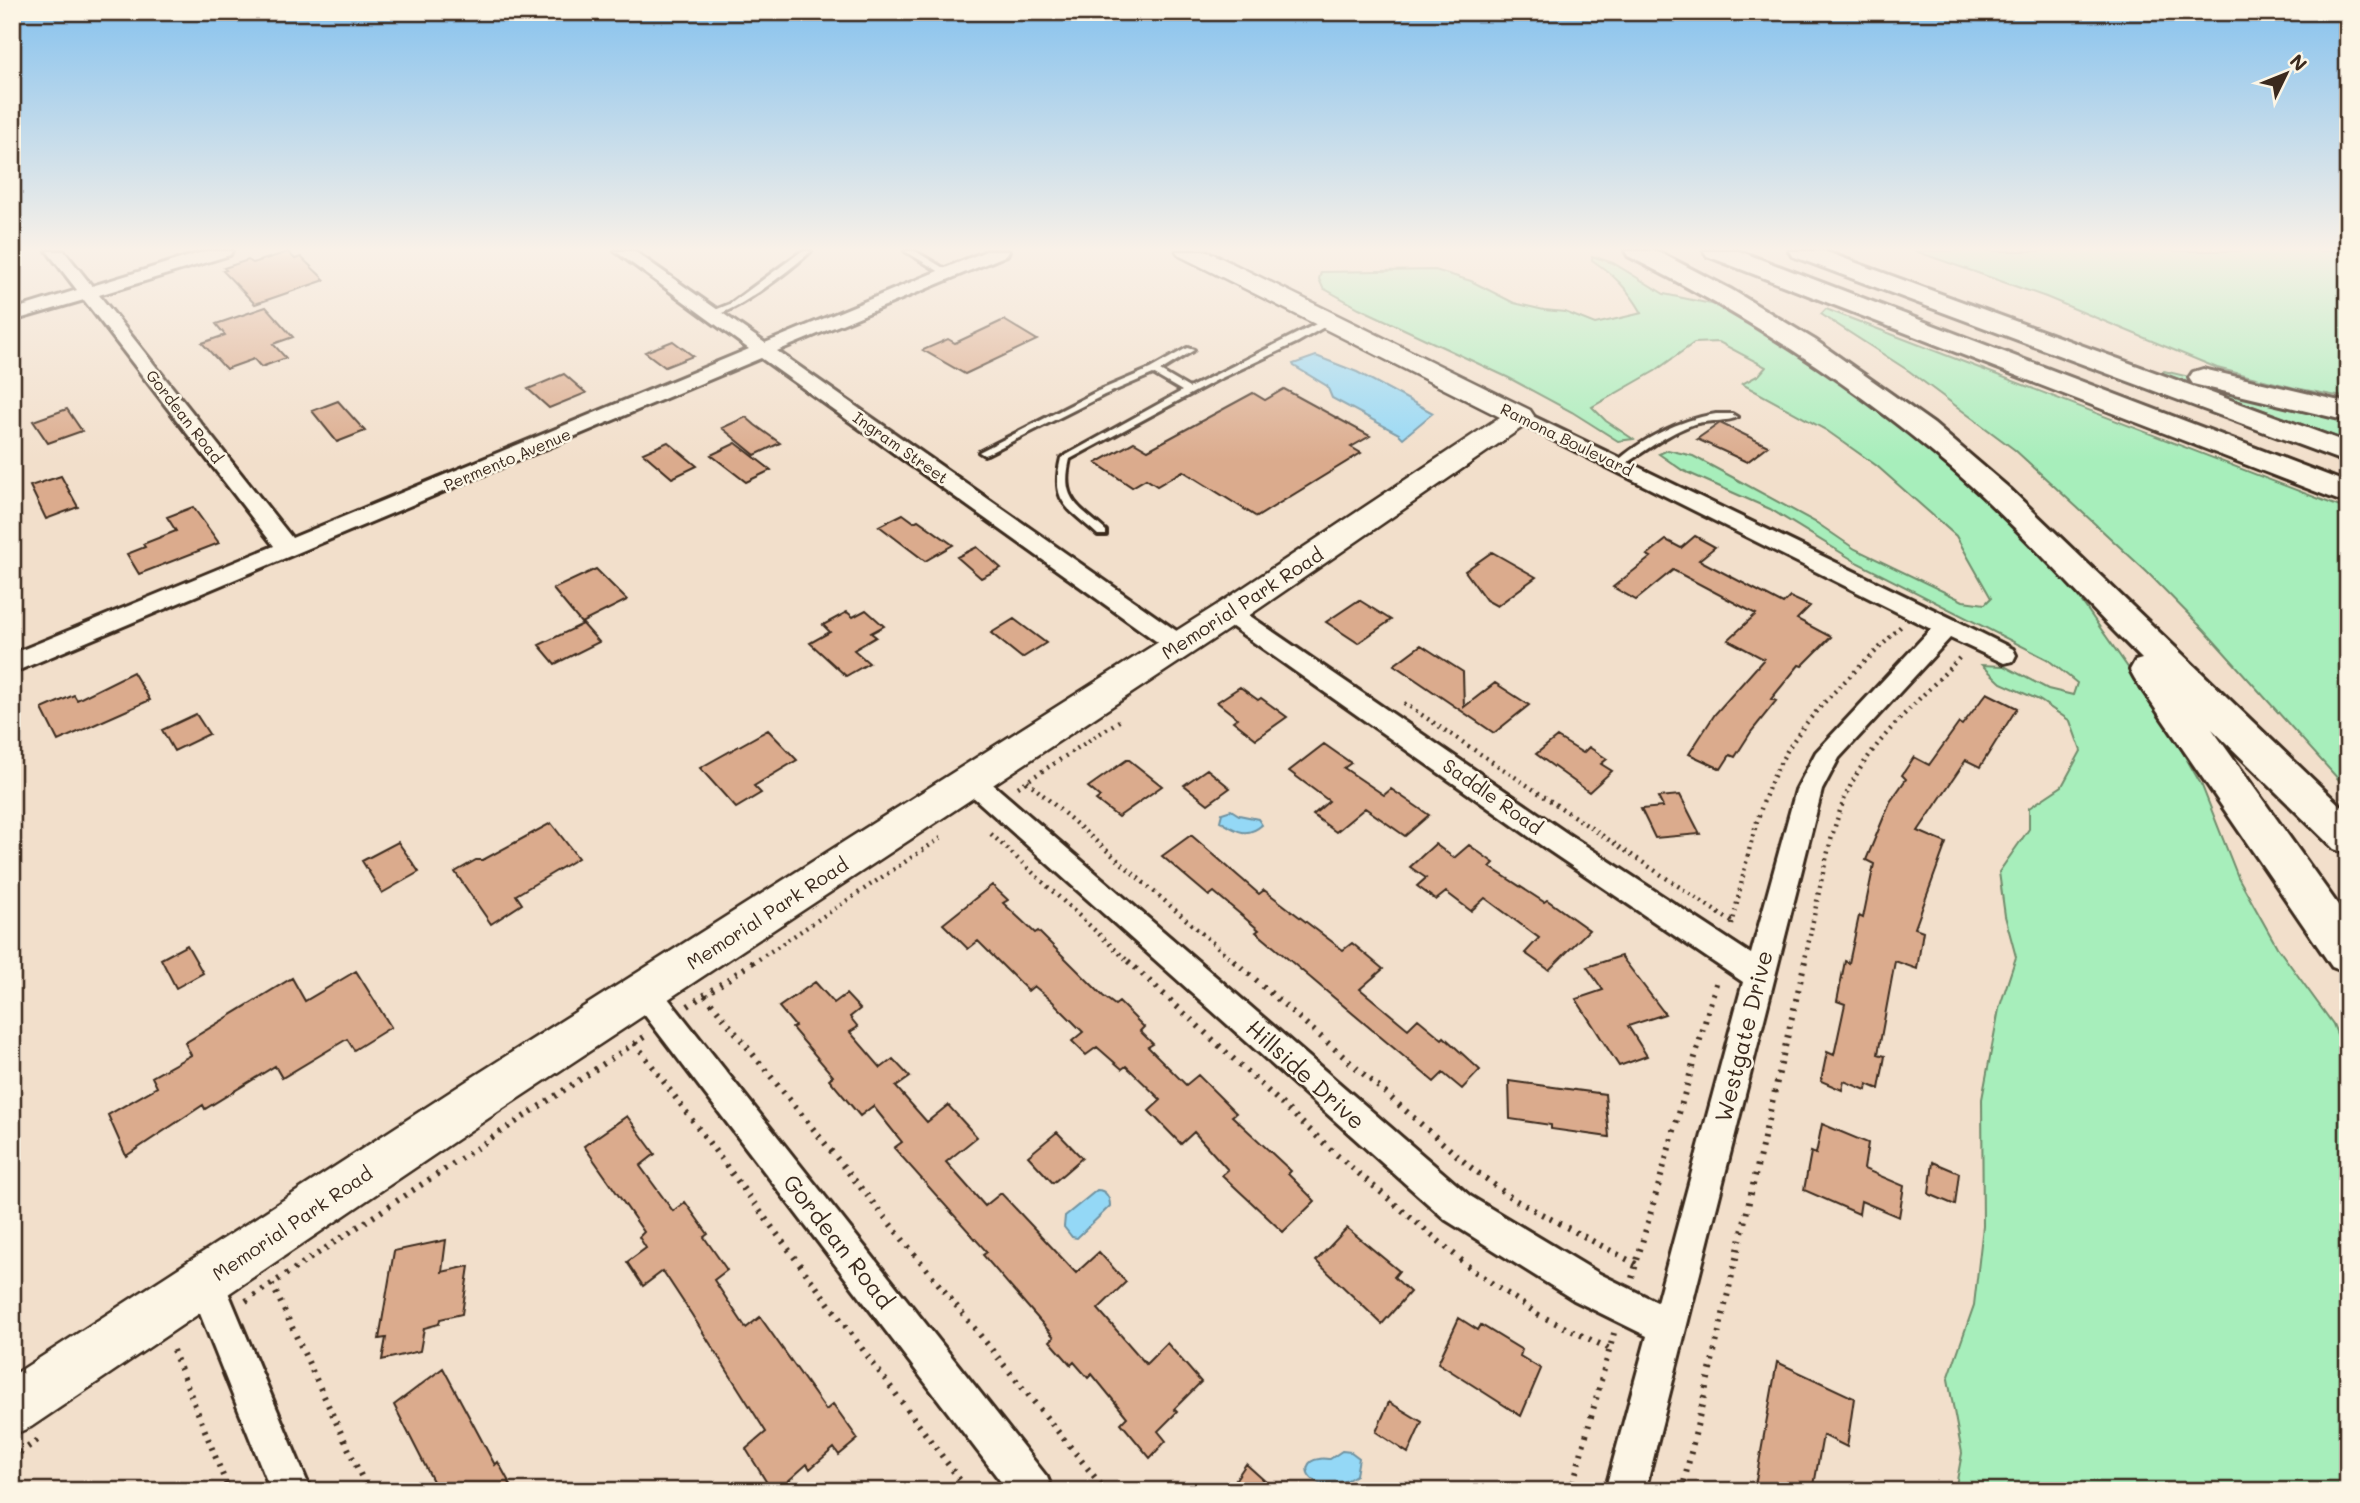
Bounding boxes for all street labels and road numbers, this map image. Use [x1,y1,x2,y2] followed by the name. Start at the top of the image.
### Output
[142,365,228,467] street label: Gordean Road
[1497,398,1637,480] street label: Ramona Boulevard
[849,406,953,488] street label: Ingram Street
[440,423,574,495] street label: Permento Avenue
[1156,541,1328,665] street label: Memorial Park Road
[1438,752,1548,840] street label: Saddle Road
[681,851,853,975] street label: Memorial Park Road
[1707,947,1779,1125] street label: Westgate Drive
[1240,1013,1372,1135] street label: Hillside Drive
[207,1160,377,1286] street label: Memorial Park Road
[777,1168,901,1314] street label: Gordean Road

